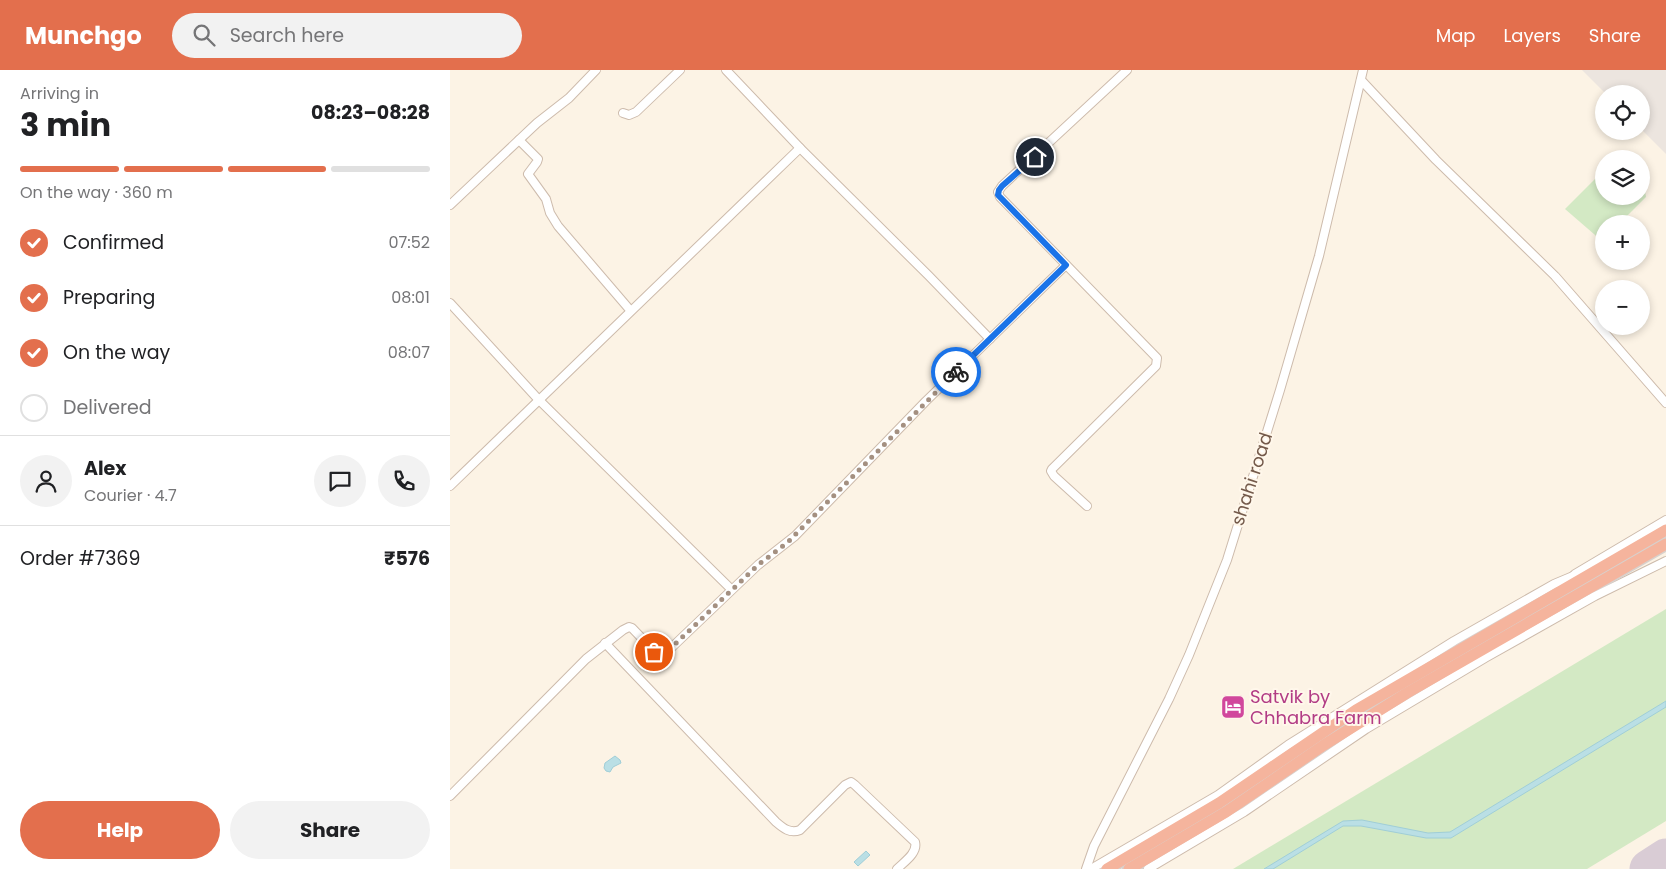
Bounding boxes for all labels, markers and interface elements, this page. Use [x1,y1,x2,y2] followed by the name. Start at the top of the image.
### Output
[172,13,522,58] search box
[25,19,142,52] text: Munchgo
[190,21,218,49] icon: search
[230,22,344,49] text: Search here
[1436,23,1476,48] text: Map
[1504,23,1561,48] text: Layers
[1589,23,1641,48] text: Share
[20,82,99,105] text: Arriving in
[1595,85,1650,335] map controls
[1595,85,1650,140] button: locate
[311,99,430,126] text: 08:23–08:28
[20,102,111,147] text: 3 min
[1014,136,1056,178] pin
[1021,143,1049,171] icon: home
[1595,150,1650,205] button: layers
[20,181,173,204] text: On the way · 360 m
[1595,215,1650,270] button: +
[20,229,48,257] icon: check
[63,229,164,256] text: Confirmed
[389,231,430,254] text: 07:52
[1595,280,1650,335] button: −
[20,284,48,312] icon: check
[63,284,155,311] text: Preparing
[391,286,430,309] text: 08:01
[20,339,48,367] icon: check
[63,339,170,366] text: On the way
[388,341,430,364] text: 08:07
[931,347,981,397] courier
[942,358,970,386] icon: bike
[63,394,152,421] text: Delivered
[1225,429,1278,529] street label: shahi road
[20,455,72,507] button: person
[84,455,126,482] text: Alex
[314,455,366,507] button: chat
[378,455,430,507] button: phone
[84,484,177,507] text: Courier · 4.7
[20,545,140,572] text: Order #7369
[384,545,430,572] text: ₹576
[633,631,675,673] pin
[640,638,668,666] icon: bag
[1250,684,1381,730] place label: Satvik by Chhabra Farm
[1220,694,1246,720] hotel icon: Satvik by Chhabra Farm
[20,801,220,859] button: Help
[230,801,430,859] button: Share

